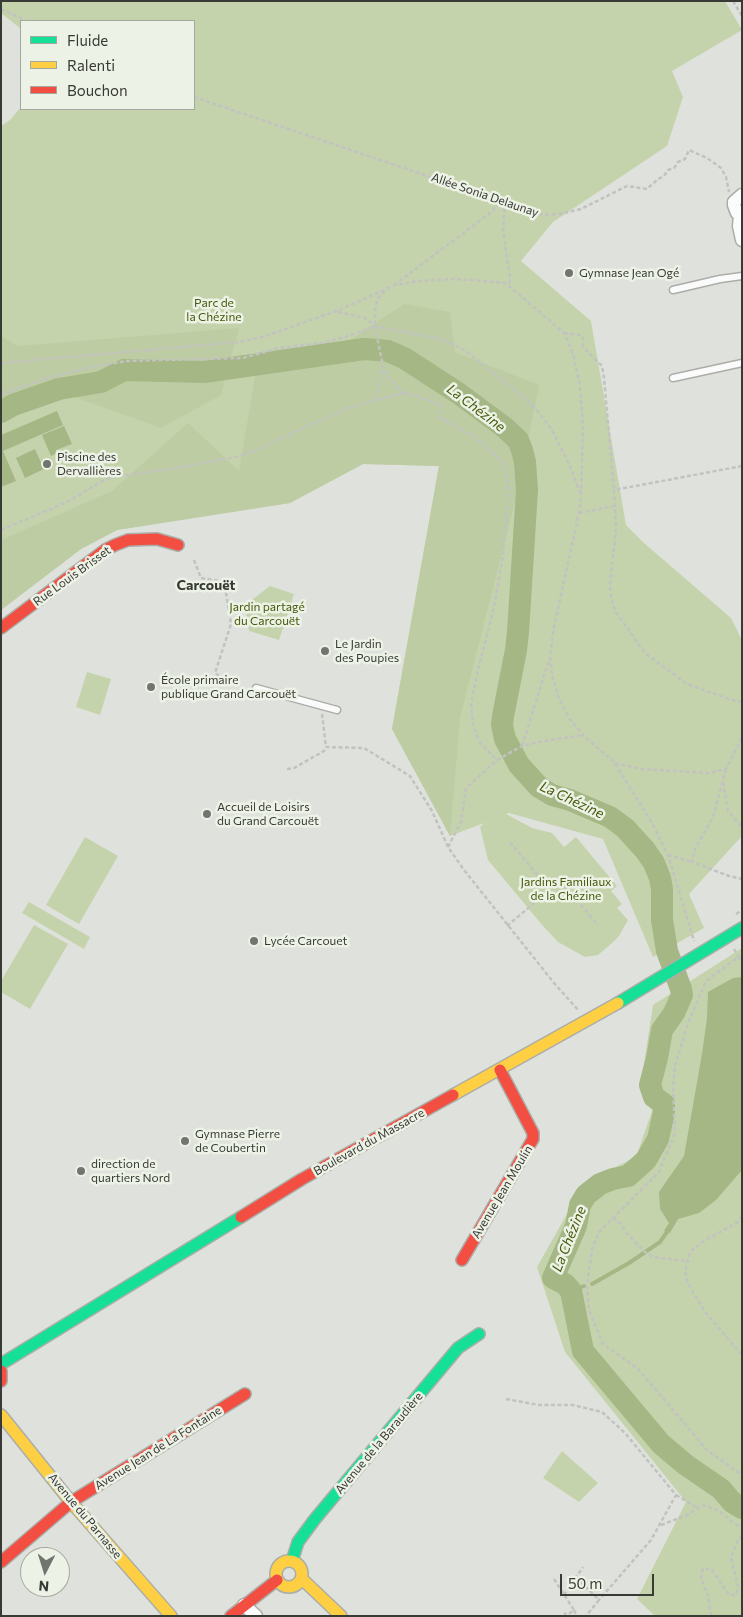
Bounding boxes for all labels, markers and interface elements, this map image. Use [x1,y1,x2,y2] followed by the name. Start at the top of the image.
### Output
[20,20,195,110] legend
[67,31,108,49] text: Fluide
[67,56,115,74] text: Ralenti
[67,81,128,99] text: Bouchon
[429,170,541,220] street label: Allée Sonia Delaunay
[579,266,679,280] place label: Gymnase Jean Ogé
[563,267,575,279] marker: Gymnase Jean Ogé
[186,296,242,324] park label: Parc de la Chézine
[443,381,509,435] water label: La Chézine
[57,450,121,478] place label: Piscine des Dervallières
[41,458,53,470] marker: Piscine des Dervallières
[30,543,114,609] street label: Rue Louis Brisset
[177,577,235,593] district label: Carcouët
[229,600,305,628] park label: Jardin partagé du Carcouët
[335,637,399,665] place label: Le Jardin des Poupies
[319,645,331,657] marker: Le Jardin des Poupies
[161,673,296,701] place label: École primaire publique Grand Carcouët
[145,681,157,693] marker: École primaire publique Grand Carcouët
[537,778,607,822] water label: La Chézine
[217,800,319,828] place label: Accueil de Loisirs du Grand Carcouët
[201,808,213,820] marker: Accueil de Loisirs du Grand Carcouët
[521,875,611,903] park label: Jardins Familiaux de la Chézine
[264,934,347,948] place label: Lycée Carcouet
[248,935,260,947] marker: Lycée Carcouet
[311,1106,427,1178] street label: Boulevard du Massacre
[195,1127,280,1155] place label: Gymnase Pierre de Coubertin
[179,1135,191,1147] marker: Gymnase Pierre de Coubertin
[469,1143,535,1241] street label: Avenue Jean Moulin
[91,1157,170,1185] place label: direction de quartiers Nord
[75,1165,87,1177] marker: direction de quartiers Nord
[548,1204,590,1274] water label: La Chézine
[332,1389,426,1497] street label: Avenue de la Baraudière
[92,1403,224,1493] street label: Avenue Jean de La Fontaine
[45,1470,125,1562] street label: Avenue du Parnasse
[20,1547,70,1597] north arrow
[563,1564,657,1596] scale bar
[568,1574,602,1592] text: 50 m
[38,1578,50,1595] text: N

